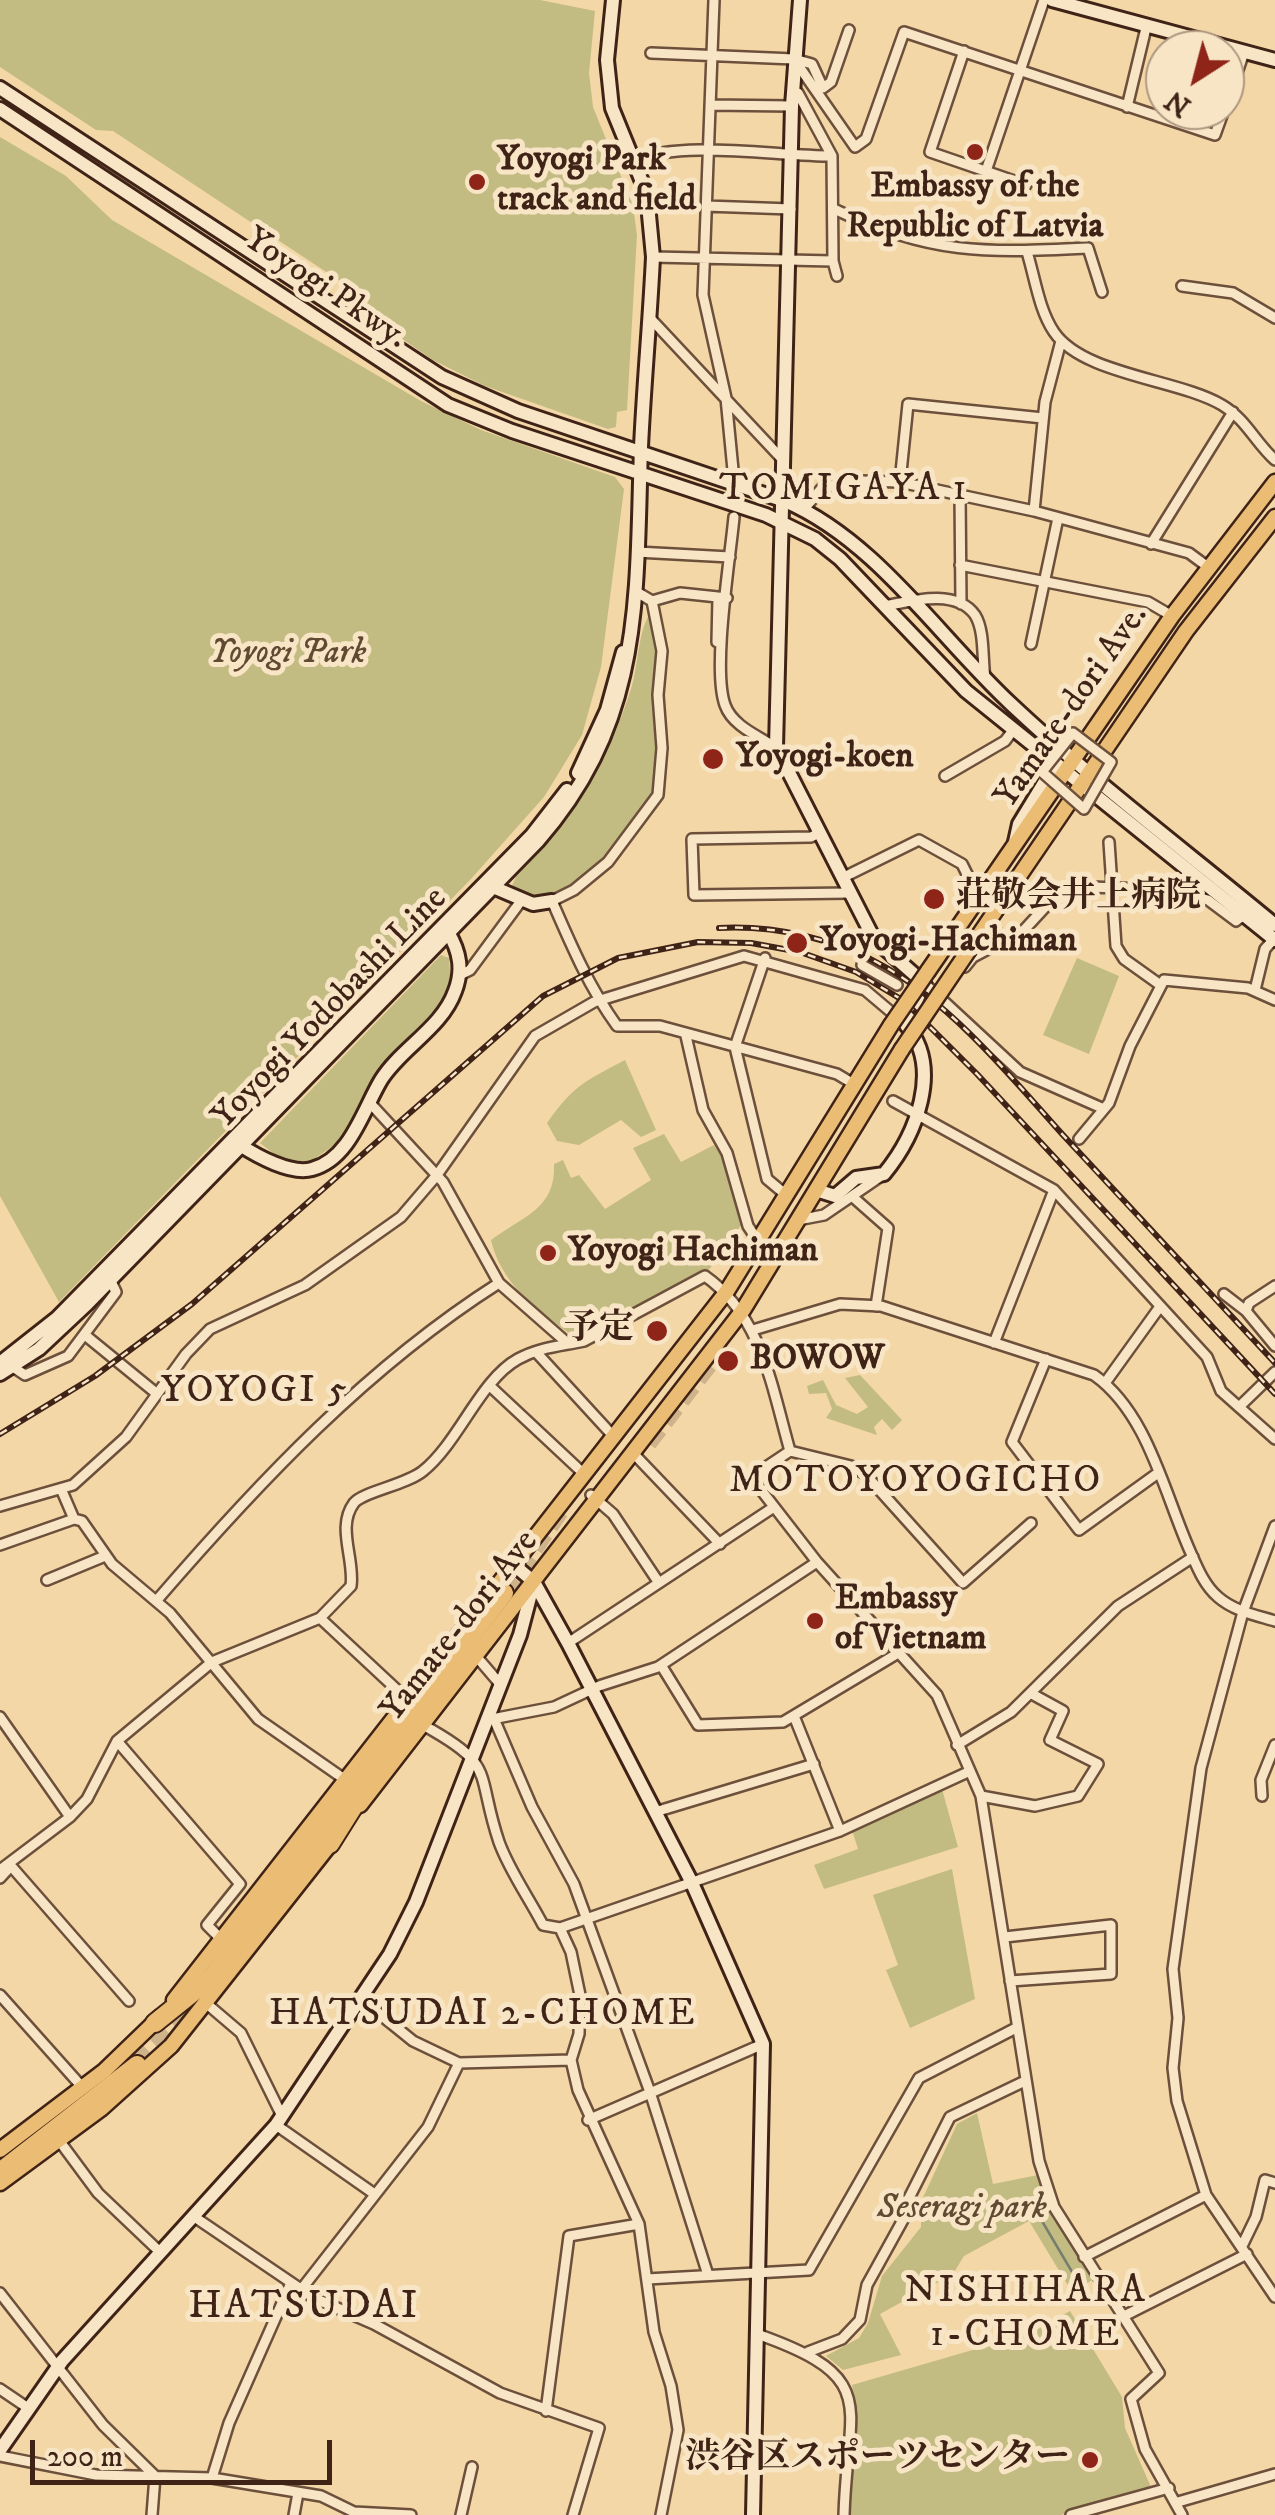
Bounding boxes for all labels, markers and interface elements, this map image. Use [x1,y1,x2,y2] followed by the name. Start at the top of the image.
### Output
[1145,30,1245,130] north arrow
[1159,82,1198,124] text: N
[497,141,696,223] place label: Yoyogi Park track and field
[964,141,986,163] marker: Embassy of the Republic of Latvia
[847,168,1103,250] place label: Embassy of the Republic of Latvia
[466,171,488,193] marker: Yoyogi Park track and field
[235,220,415,360] street label: Yoyogi Pkwy.
[719,468,969,514] district label: TOMIGAYA 1
[987,597,1159,817] street label: Yamate-dori Ave.
[210,634,366,676] park label: Yoyogi Park
[736,738,913,780] place label: Yoyogi-koen
[700,746,726,772] marker: Yoyogi-koen
[956,878,1201,920] place label: 荘敬会井上病院
[205,879,457,1139] street label: Yoyogi Yodobashi Line
[921,886,947,912] marker: 荘敬会井上病院
[820,922,1077,964] place label: Yoyogi-Hachiman
[784,930,810,956] marker: Yoyogi-Hachiman
[568,1232,818,1274] place label: Yoyogi Hachiman
[537,1242,559,1264] marker: Yoyogi Hachiman
[564,1310,634,1352] place label: 予定
[644,1318,670,1344] marker: 予定
[750,1340,885,1382] place label: BOWOW
[715,1348,741,1374] marker: BOWOW
[161,1370,349,1416] district label: YOYOGI 5
[729,1460,1103,1506] district label: MOTOYOYOGICHO
[373,1523,549,1731] street label: Yamate-dori Ave
[835,1580,987,1662] place label: Embassy of Vietnam
[804,1610,826,1632] marker: Embassy of Vietnam
[269,1993,697,2039] district label: HATSUDAI 2-CHOME
[877,2189,1047,2231] park label: Seseragi park
[905,2270,1147,2360] district label: NISHIHARA 1-CHOME
[188,2285,420,2333] district label: HATSUDAI
[35,2420,338,2482] scale bar
[47,2439,123,2476] text: 200 m
[685,2439,1070,2481] place label: 渋谷区スポーツセンター
[1079,2449,1101,2471] marker: 渋谷区スポーツセンター

